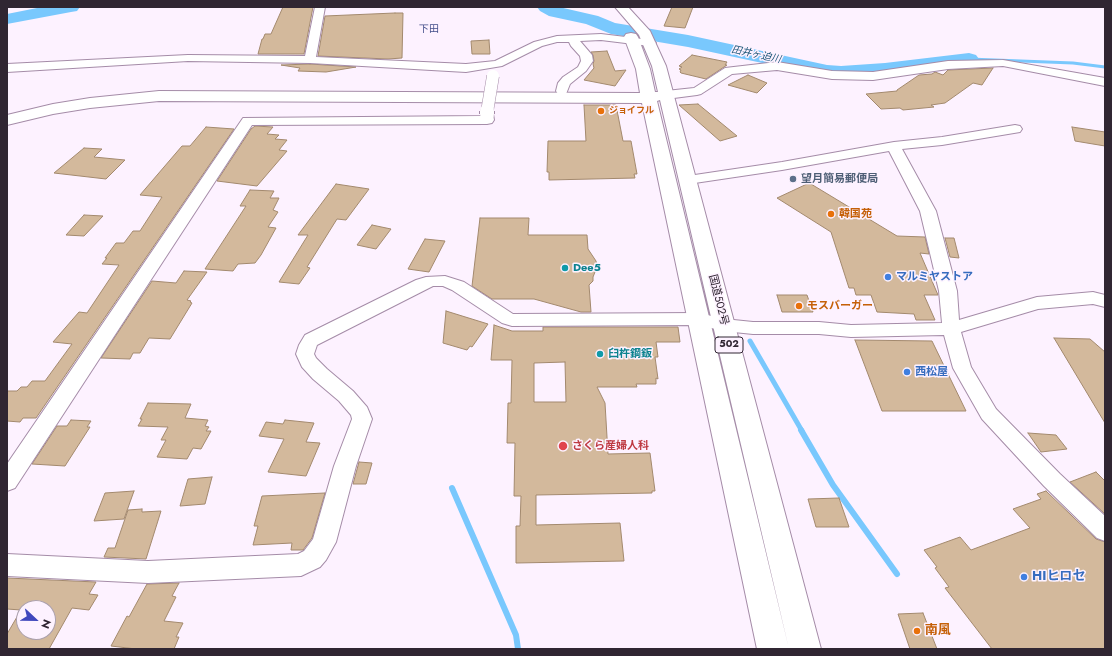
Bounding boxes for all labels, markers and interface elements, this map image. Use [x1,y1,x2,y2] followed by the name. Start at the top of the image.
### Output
[419,24,439,36] district label: 下田
[730,44,782,66] water label: 田井ヶ迫川
[596,106,606,116] marker: ジョイフル
[609,106,654,116] place label: ジョイフル
[801,172,878,186] place label: 望月簡易郵便局
[788,174,798,184] marker: 望月簡易郵便局
[839,207,872,221] place label: 韓国苑
[826,209,836,219] marker: 韓国苑
[573,261,601,275] place label: Dee5
[560,263,570,273] marker: Dee5
[896,270,973,284] place label: マルミヤストア
[883,272,893,282] marker: マルミヤストア
[705,273,731,327] street label: 国道502号
[807,299,873,313] place label: モスバーガー
[794,301,804,311] marker: モスバーガー
[715,337,743,353] road number: 502
[608,347,652,361] place label: 臼杵鋼鈑
[595,349,605,359] marker: 臼杵鋼鈑
[915,365,948,379] place label: 西松屋
[902,367,912,377] marker: 西松屋
[572,439,649,453] place label: さくら産婦人科
[557,440,569,452] marker: さくら産婦人科
[1032,569,1085,585] place label: HIヒロセ
[1019,572,1029,582] marker: HIヒロセ
[16,600,56,640] north arrow
[37,617,55,631] text: N
[925,623,951,639] place label: 南風
[912,626,922,636] marker: 南風

